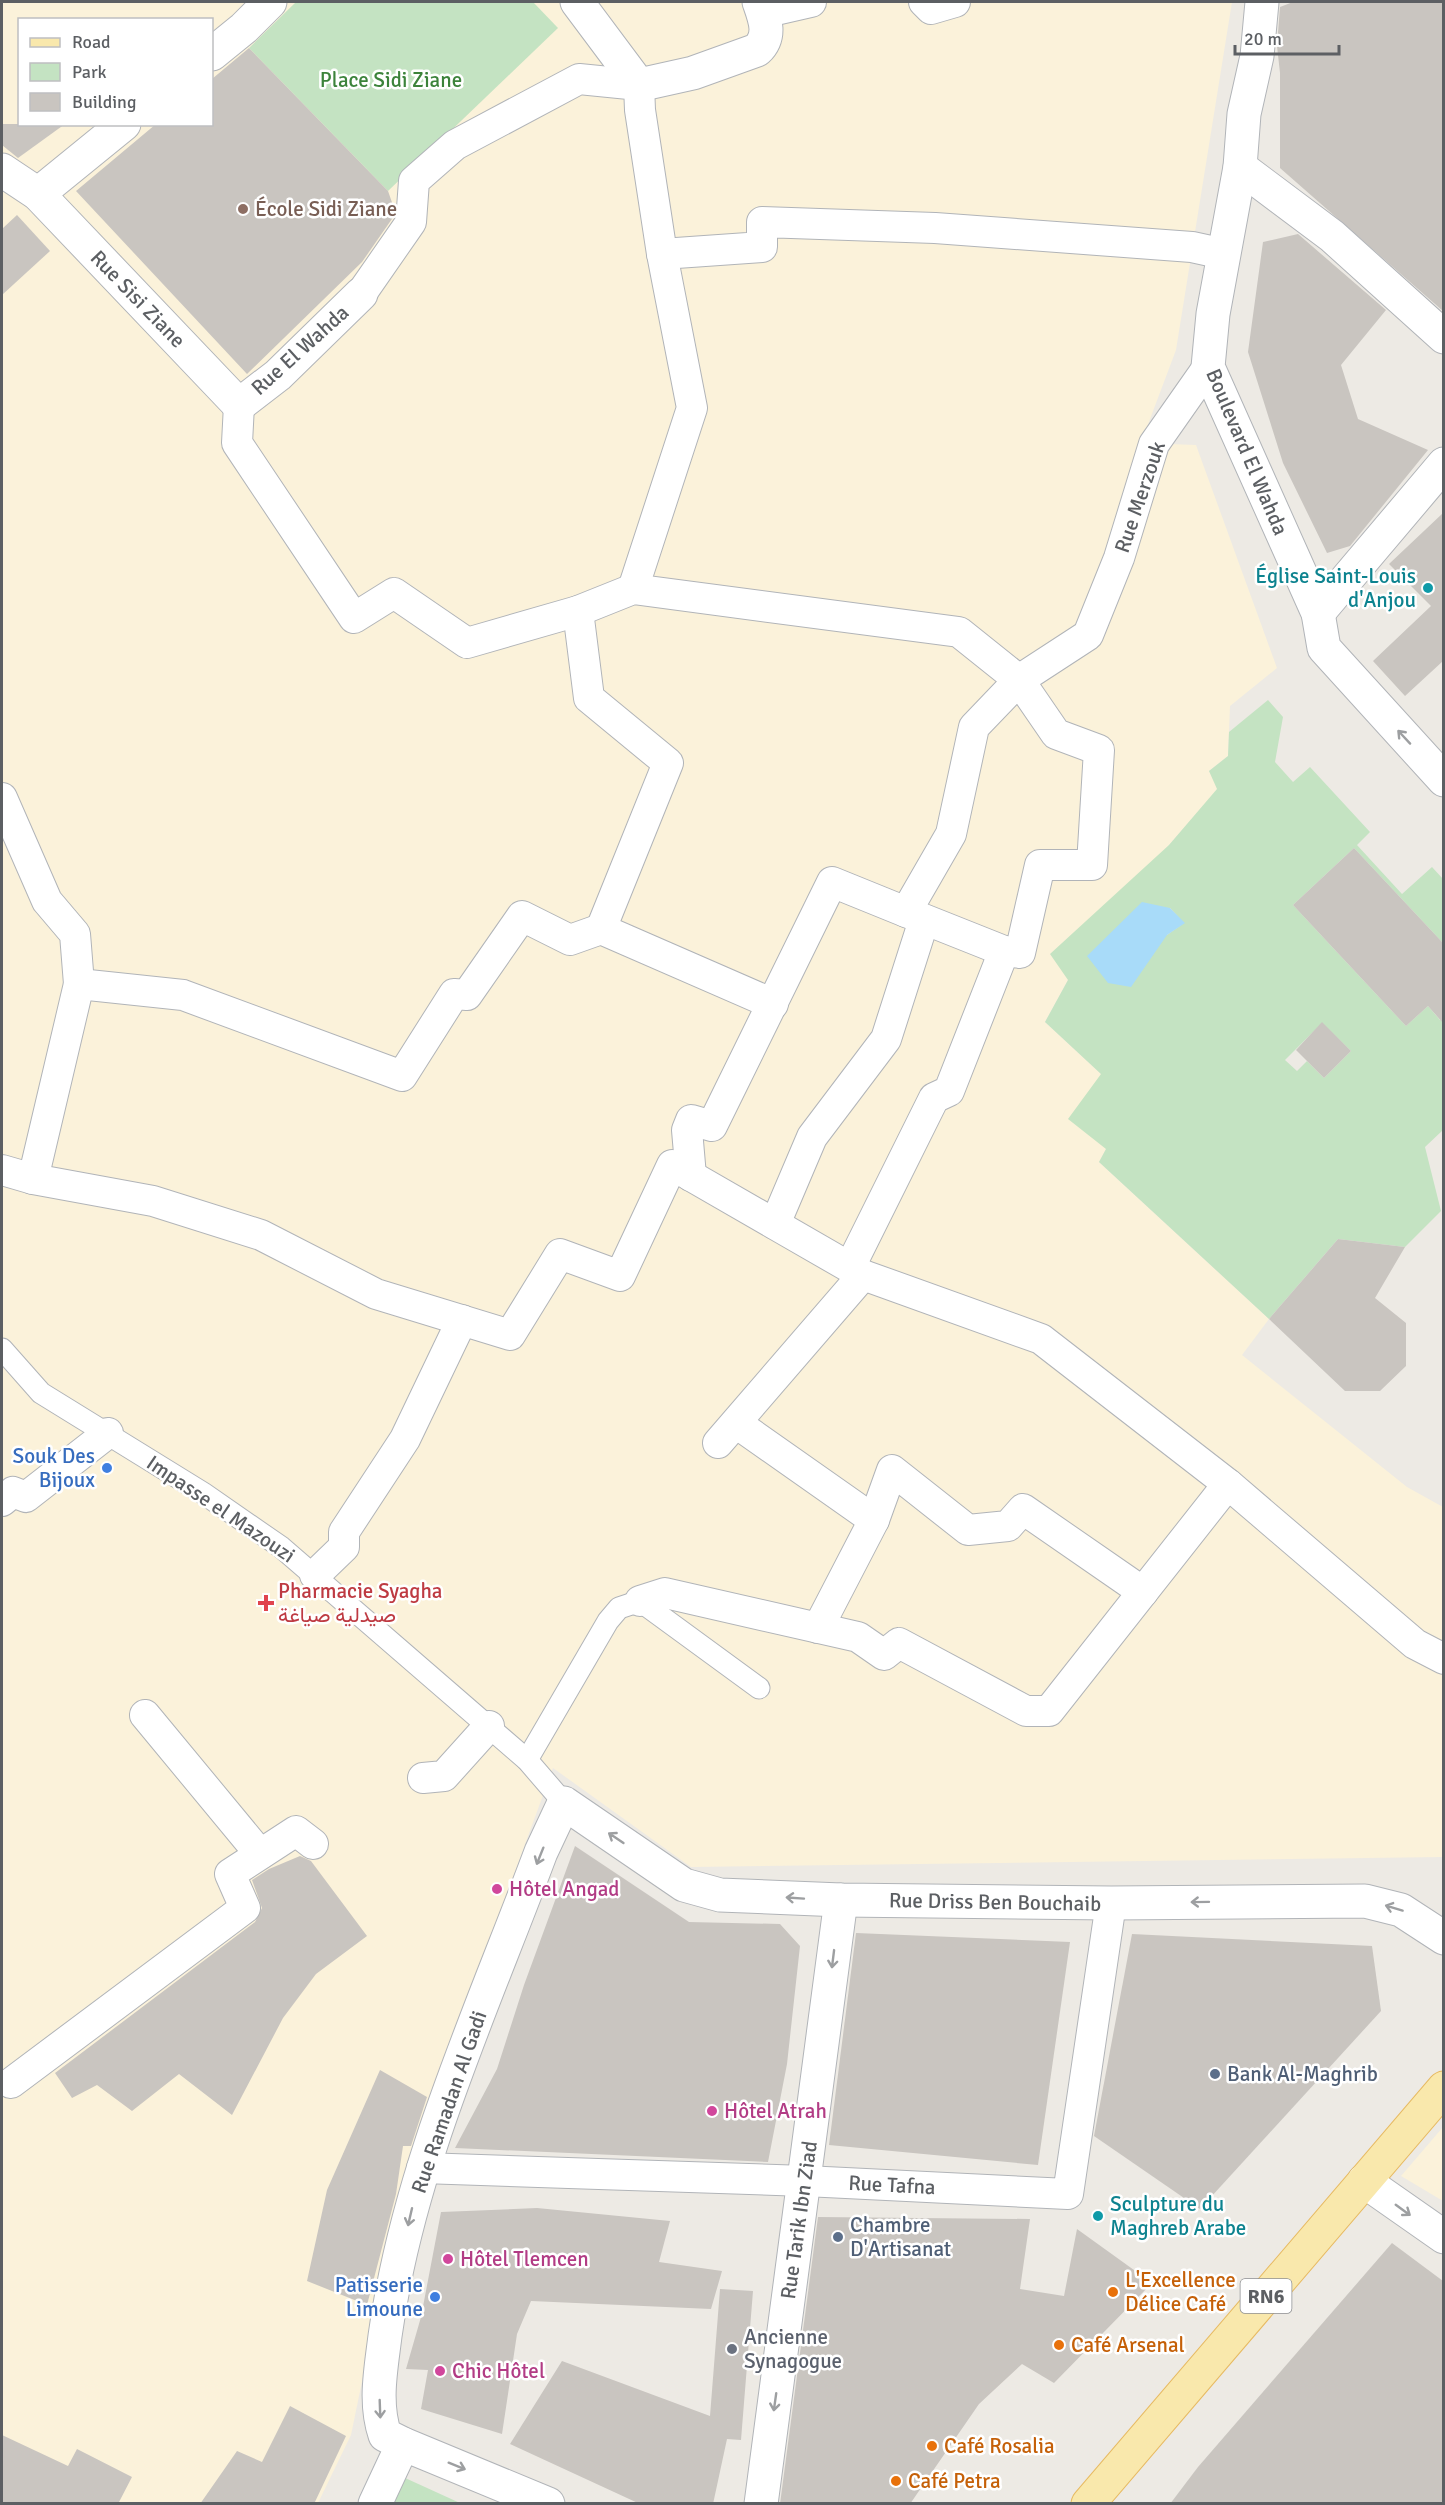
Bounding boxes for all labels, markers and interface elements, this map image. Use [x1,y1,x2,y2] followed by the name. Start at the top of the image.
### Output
[18,18,213,126] legend
[1235,18,1338,56] scale bar
[1244,28,1282,50] text: 20 m
[72,31,111,53] text: Road
[72,61,107,83] text: Park
[320,67,462,93] park label: Place Sidi Ziane
[72,91,136,113] text: Building
[255,196,397,222] place label: École Sidi Ziane
[236,202,250,216] marker: École Sidi Ziane
[85,245,191,353] street label: Rue Sisi Ziane
[246,299,354,401] street label: Rue El Wahda
[1200,365,1294,539] street label: Boulevard El Wahda
[1109,437,1171,556] street label: Rue Merzouk
[1255,563,1416,613] place label: Église Saint-Louis d'Anjou
[1421,581,1435,595] marker: Église Saint-Louis d'Anjou
[1397,730,1411,745] one-way arrow
[12,1443,95,1493] place label: Souk Des Bijoux
[142,1450,300,1568] street label: Impasse el Mazouzi
[100,1461,114,1475] marker: Souk Des Bijoux
[278,1578,442,1628] place label: Pharmacie Syagha صيدلية صياغة
[259,1596,273,1610] marker: Pharmacie Syagha صيدلية صياغة
[608,1832,624,1844] one-way arrow
[534,1846,545,1865] one-way arrow
[509,1876,619,1902] place label: Hôtel Angad
[490,1882,504,1896] marker: Hôtel Angad
[889,1887,1101,1917] street label: Rue Driss Ben Bouchaib
[785,1892,805,1903] one-way arrow
[1190,1896,1210,1908] one-way arrow
[1385,1902,1404,1913] one-way arrow
[828,1948,839,1968] one-way arrow
[406,2007,492,2197] street label: Rue Ramadan Al Gadi
[1227,2061,1378,2087] place label: Bank Al-Maghrib
[1208,2067,1222,2081] marker: Bank Al-Maghrib
[724,2098,827,2124] place label: Hôtel Atrah
[705,2104,719,2118] marker: Hôtel Atrah
[775,2139,823,2301] street label: Rue Tarik Ibn Ziad
[848,2170,936,2200] street label: Rue Tafna
[1110,2191,1246,2241] place label: Sculpture du Maghreb Arabe
[1395,2203,1411,2216] one-way arrow
[404,2208,416,2227] one-way arrow
[1091,2209,1105,2223] marker: Sculpture du Maghreb Arabe
[850,2212,951,2262] place label: Chambre D'Artisanat
[831,2230,845,2244] marker: Chambre D'Artisanat
[460,2246,589,2272] place label: Hôtel Tlemcen
[441,2252,455,2266] marker: Hôtel Tlemcen
[1125,2267,1236,2317] place label: L'Excellence Délice Café
[335,2272,423,2322] place label: Patisserie Limoune
[1240,2279,1292,2313] road number: RN6
[1106,2285,1120,2299] marker: L'Excellence Délice Café
[428,2290,442,2304] marker: Patisserie Limoune
[744,2324,842,2374] place label: Ancienne Synagogue
[1071,2332,1185,2358] place label: Café Arsenal
[1052,2338,1066,2352] marker: Café Arsenal
[725,2342,739,2356] marker: Ancienne Synagogue
[452,2358,545,2384] place label: Chic Hôtel
[433,2364,447,2378] marker: Chic Hôtel
[769,2391,780,2411] one-way arrow
[374,2399,385,2418] one-way arrow
[944,2433,1055,2459] place label: Café Rosalia
[925,2439,939,2453] marker: Café Rosalia
[447,2461,465,2472] one-way arrow
[908,2468,1001,2494] place label: Café Petra
[889,2474,903,2488] marker: Café Petra

